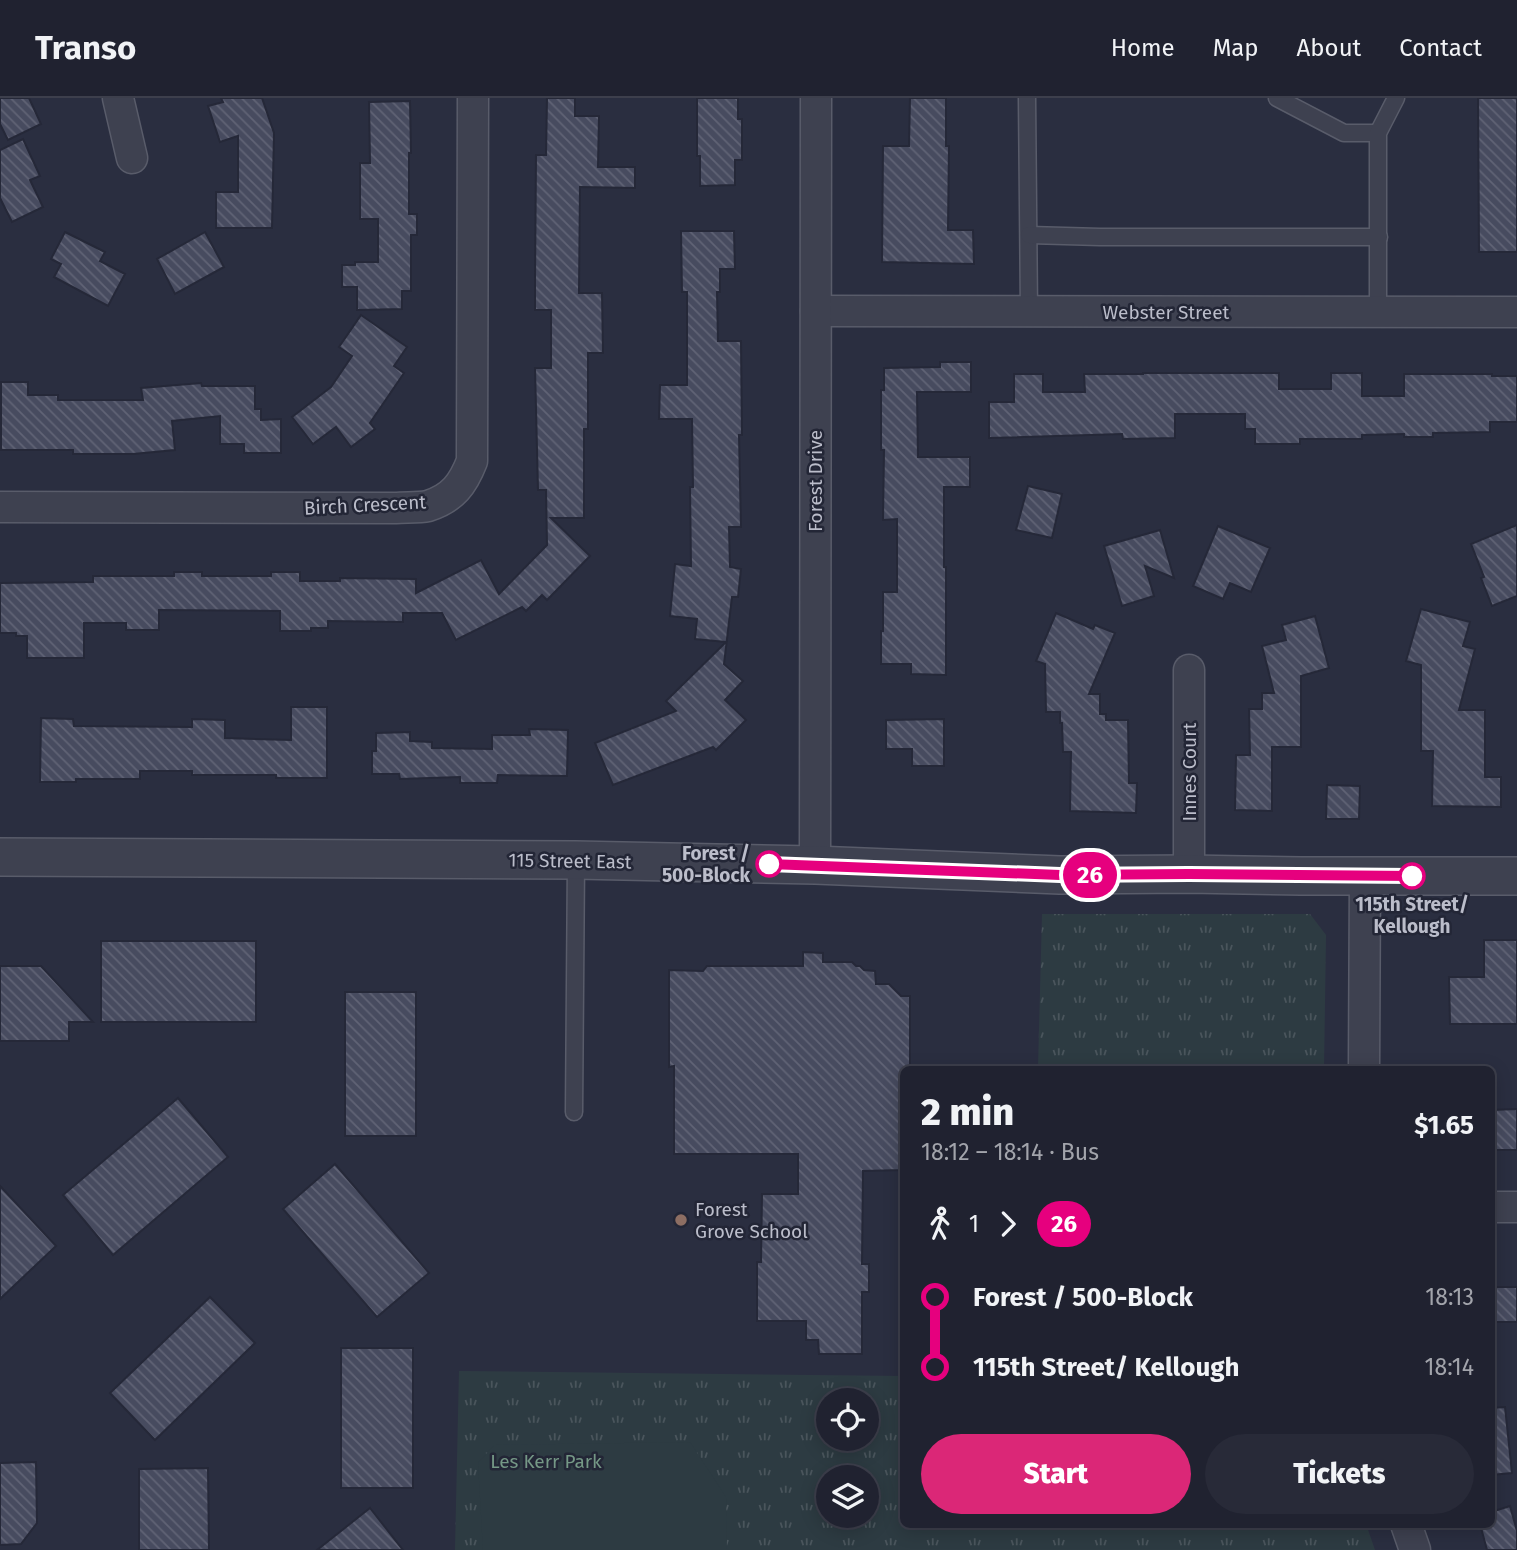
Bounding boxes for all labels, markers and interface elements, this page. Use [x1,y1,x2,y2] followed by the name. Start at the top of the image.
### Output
[35,28,136,68] text: Transo
[1111,34,1175,62] text: Home
[1213,34,1259,62] text: Map
[1297,34,1361,62] text: About
[1399,34,1482,62] text: Contact
[1103,301,1230,324] street label: Webster Street
[804,430,827,532] street label: Forest Drive
[303,490,427,520] street label: Birch Crescent
[1178,722,1201,821] street label: Innes Court
[662,842,751,887] place label: Forest / 500-Block
[508,848,632,874] street label: 115 Street East
[756,851,782,877] marker: Forest / 500-Block
[1058,852,1122,898] line badge: 26
[1077,861,1103,889] text: 26
[1399,863,1425,889] marker: 115th Street/ Kellough
[1355,893,1469,938] place label: 115th Street/ Kellough
[921,1089,1014,1135] text: 2 min
[1414,1110,1474,1141] text: $1.65
[921,1138,1099,1166] text: 18:12 – 18:14 · Bus
[695,1198,808,1243] place label: Forest Grove School
[921,1205,959,1243] icon: walk
[989,1205,1027,1243] icon: forward
[969,1210,979,1238] text: 1
[1051,1210,1077,1238] text: 26
[673,1212,689,1228] marker: Forest Grove School
[973,1282,1193,1313] text: Forest / 500-Block
[1425,1283,1474,1311] text: 18:13
[973,1352,1240,1383] text: 115th Street/ Kellough
[1425,1353,1474,1381] text: 18:14
[816,1388,879,1528] map controls
[816,1388,879,1451] button: locate
[921,1434,1191,1514] button: Start
[1205,1434,1474,1514] button: Tickets
[490,1450,602,1473] park label: Les Kerr Park
[816,1465,879,1528] button: layers

